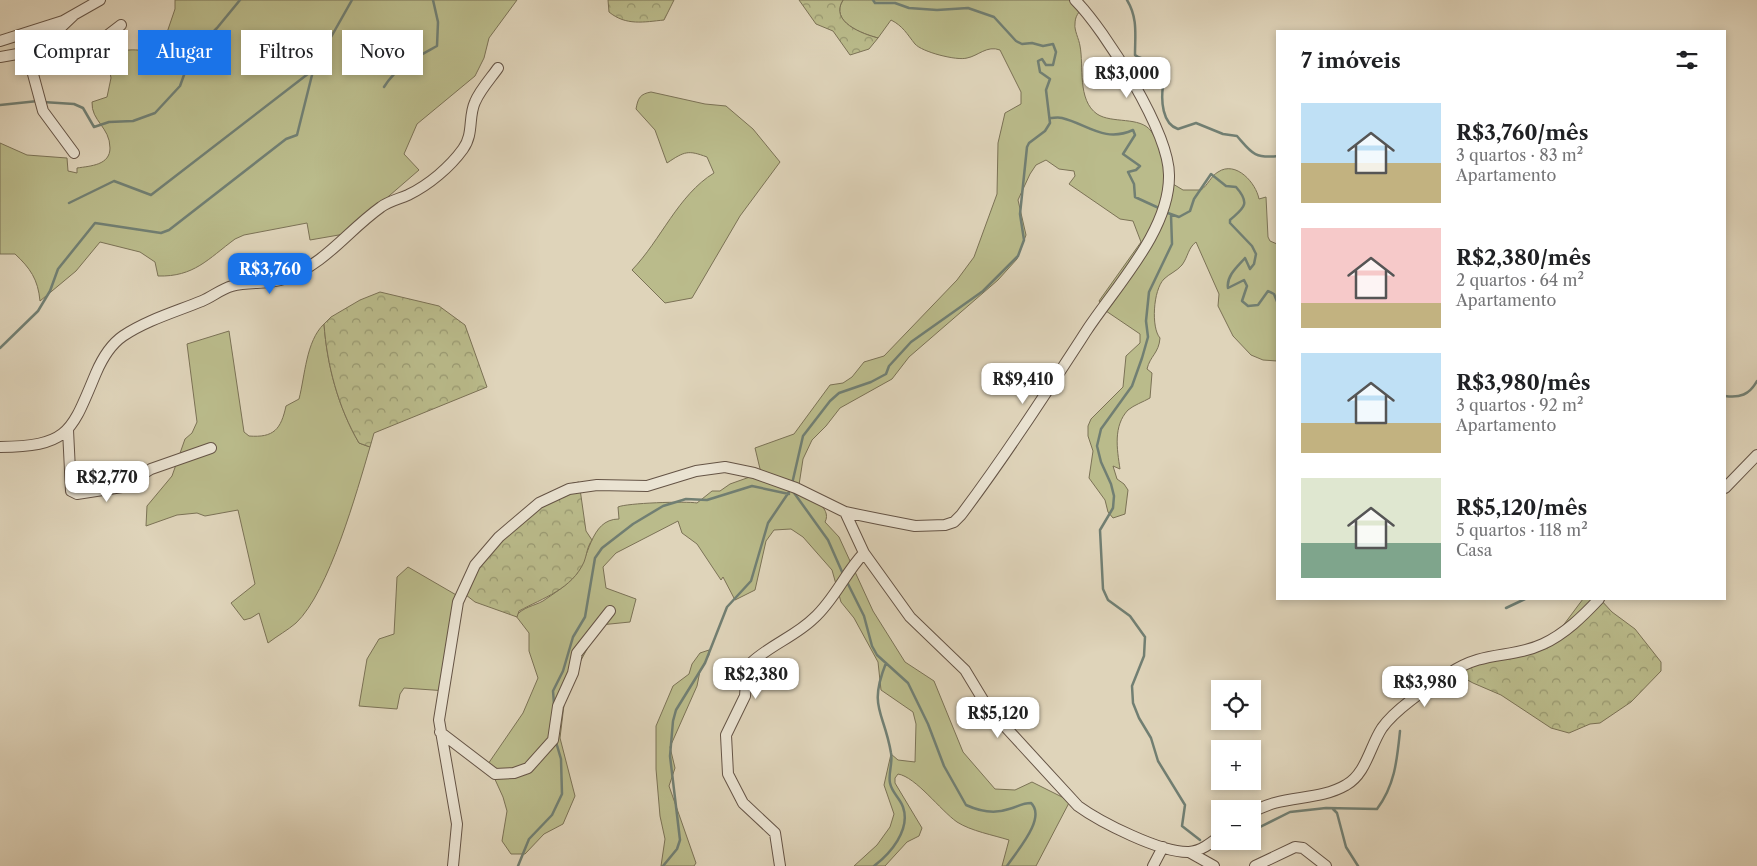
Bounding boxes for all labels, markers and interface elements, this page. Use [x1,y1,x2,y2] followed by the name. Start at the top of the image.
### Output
[15,30,128,75] chip: Comprar
[138,30,231,75] chip: Alugar
[241,30,332,75] chip: Filtros
[342,30,423,75] chip: Novo
[1673,46,1701,74] icon: filters
[1301,48,1401,73] text: 7 imóveis
[1081,56,1173,99] pin: R$3,000
[1094,63,1160,83] text: R$3,000
[1456,120,1588,145] text: R$3,760/mês
[1341,123,1401,183] icon: home
[1456,145,1583,165] text: 3 quartos · 83 m²
[1456,165,1556,185] text: Apartamento
[1456,245,1591,270] text: R$2,380/mês
[1341,248,1401,308] icon: home
[224,252,316,295] pin: R$3,760
[239,259,301,279] text: R$3,760
[1456,270,1584,290] text: 2 quartos · 64 m²
[1456,290,1556,310] text: Apartamento
[977,362,1069,405] pin: R$9,410
[992,369,1054,389] text: R$9,410
[1456,370,1591,395] text: R$3,980/mês
[1341,373,1401,433] icon: home
[1456,395,1584,415] text: 3 quartos · 92 m²
[1456,415,1556,435] text: Apartamento
[61,460,153,503] pin: R$2,770
[76,467,138,487] text: R$2,770
[1456,495,1587,520] text: R$5,120/mês
[1341,498,1401,558] icon: home
[1456,520,1588,540] text: 5 quartos · 118 m²
[1456,540,1492,560] text: Casa
[710,658,802,700] pin: R$2,380
[724,664,788,684] text: R$2,380
[1379,666,1471,708] pin: R$3,980
[1393,672,1457,692] text: R$3,980
[1211,680,1261,850] map controls
[1211,680,1261,730] button: locate
[952,696,1044,739] pin: R$5,120
[967,703,1029,723] text: R$5,120
[1211,740,1261,790] button: +
[1211,800,1261,850] button: −

